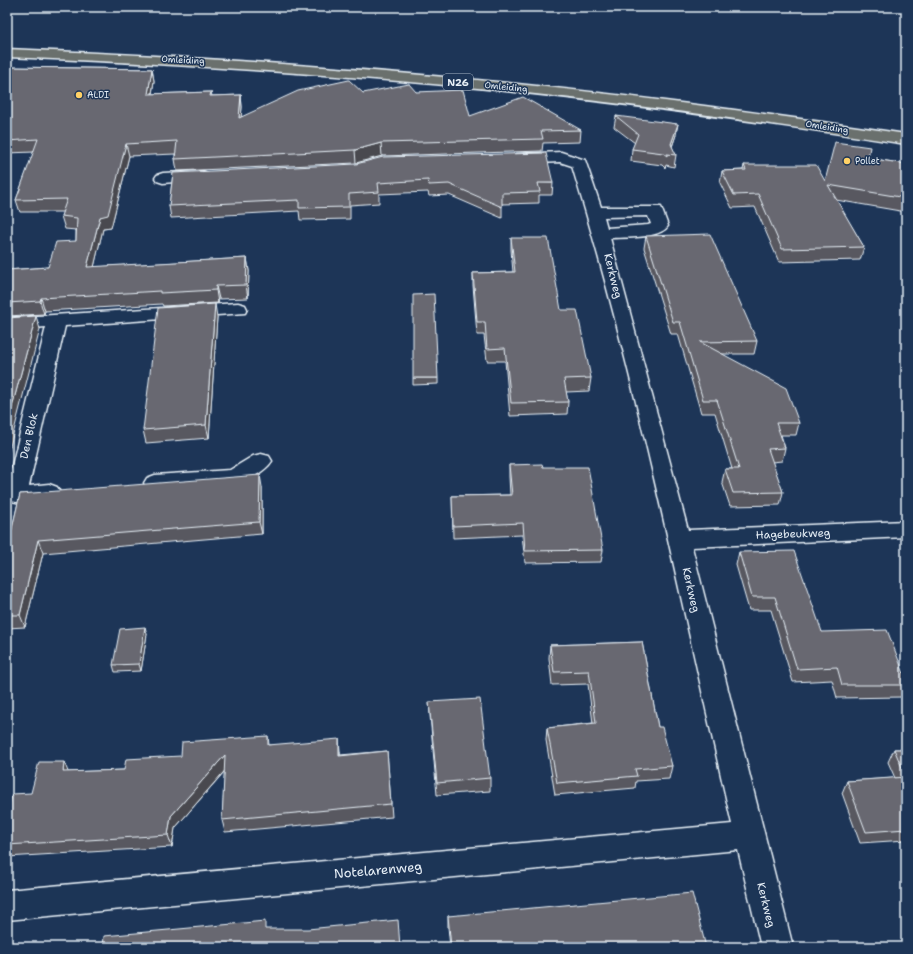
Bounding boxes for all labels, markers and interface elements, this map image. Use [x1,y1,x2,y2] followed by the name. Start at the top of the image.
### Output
[161,53,205,67] street label: Omleiding
[443,74,473,90] road number: N26
[484,79,529,95] street label: Omleiding
[87,89,109,101] place label: ALDI
[74,90,84,100] marker: ALDI
[805,118,850,136] street label: Omleiding
[855,155,880,167] place label: Pollet
[842,156,852,166] marker: Pollet
[600,252,626,300] street label: Kerkweg
[16,412,42,460] street label: Den Blok
[755,525,831,543] street label: Hagebeukweg
[679,566,704,614] street label: Kerkweg
[333,858,423,882] street label: Notelarenweg
[753,881,779,929] street label: Kerkweg

